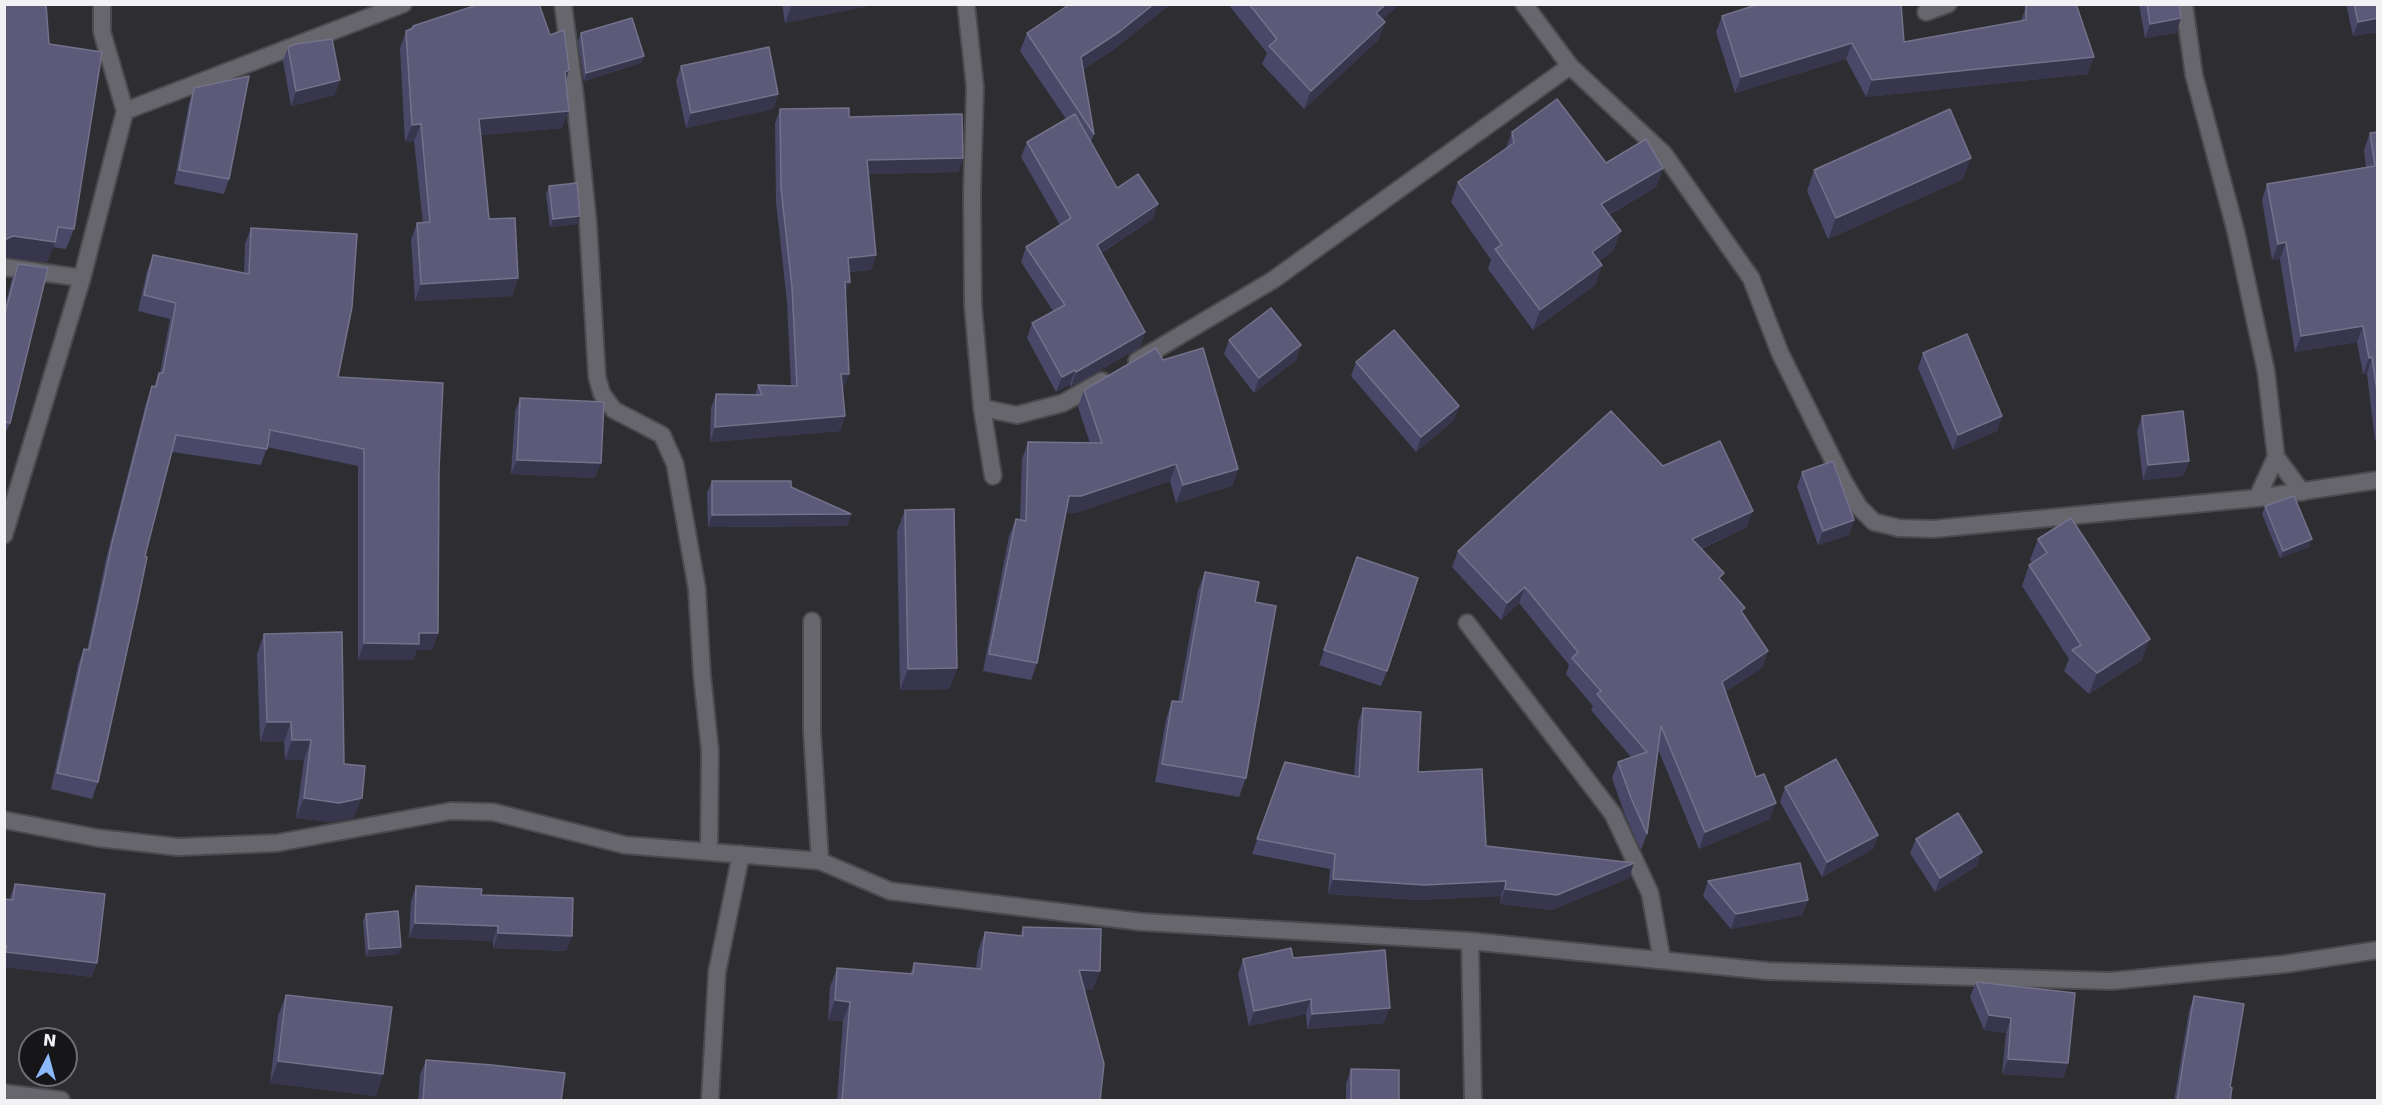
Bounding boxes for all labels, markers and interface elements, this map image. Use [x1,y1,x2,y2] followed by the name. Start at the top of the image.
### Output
[18,1027,78,1087] north arrow
[42,1030,57,1051] text: N

